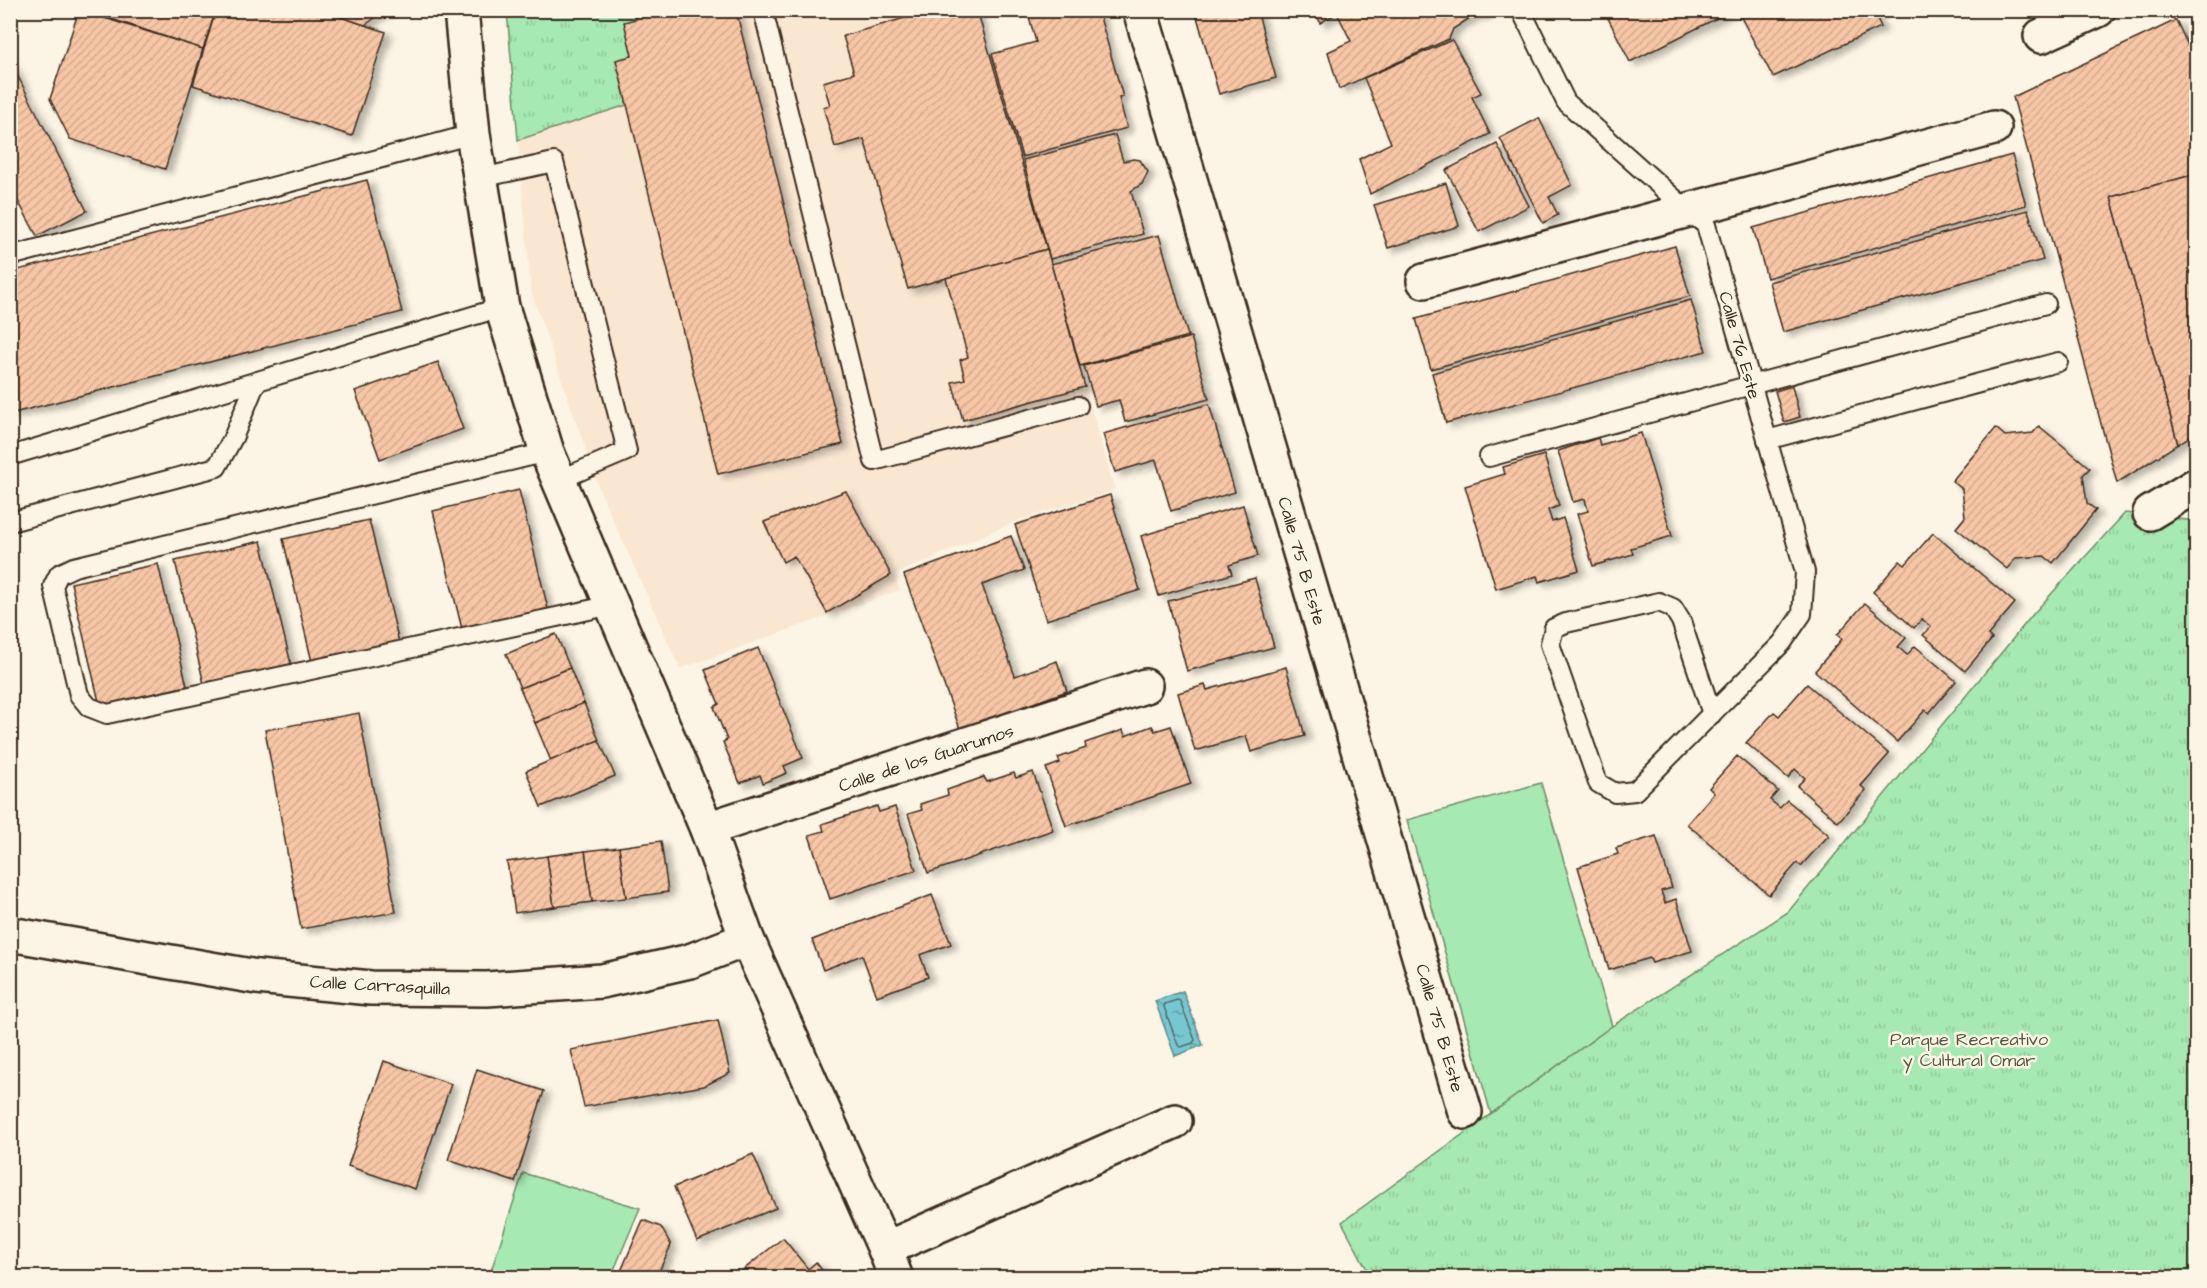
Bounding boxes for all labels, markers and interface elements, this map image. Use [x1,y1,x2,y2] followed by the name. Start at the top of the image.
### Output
[1712,288,1767,402] street label: Calle 76 Este
[1271,494,1332,628] street label: Calle 75 B Este
[835,718,1017,799] street label: Calle de los Guarumos
[1409,961,1470,1095] street label: Calle 75 B Este
[309,969,451,1002] street label: Calle Carrasquilla
[1890,1027,2048,1074] park label: Parque Recreativo y Cultural Omar

